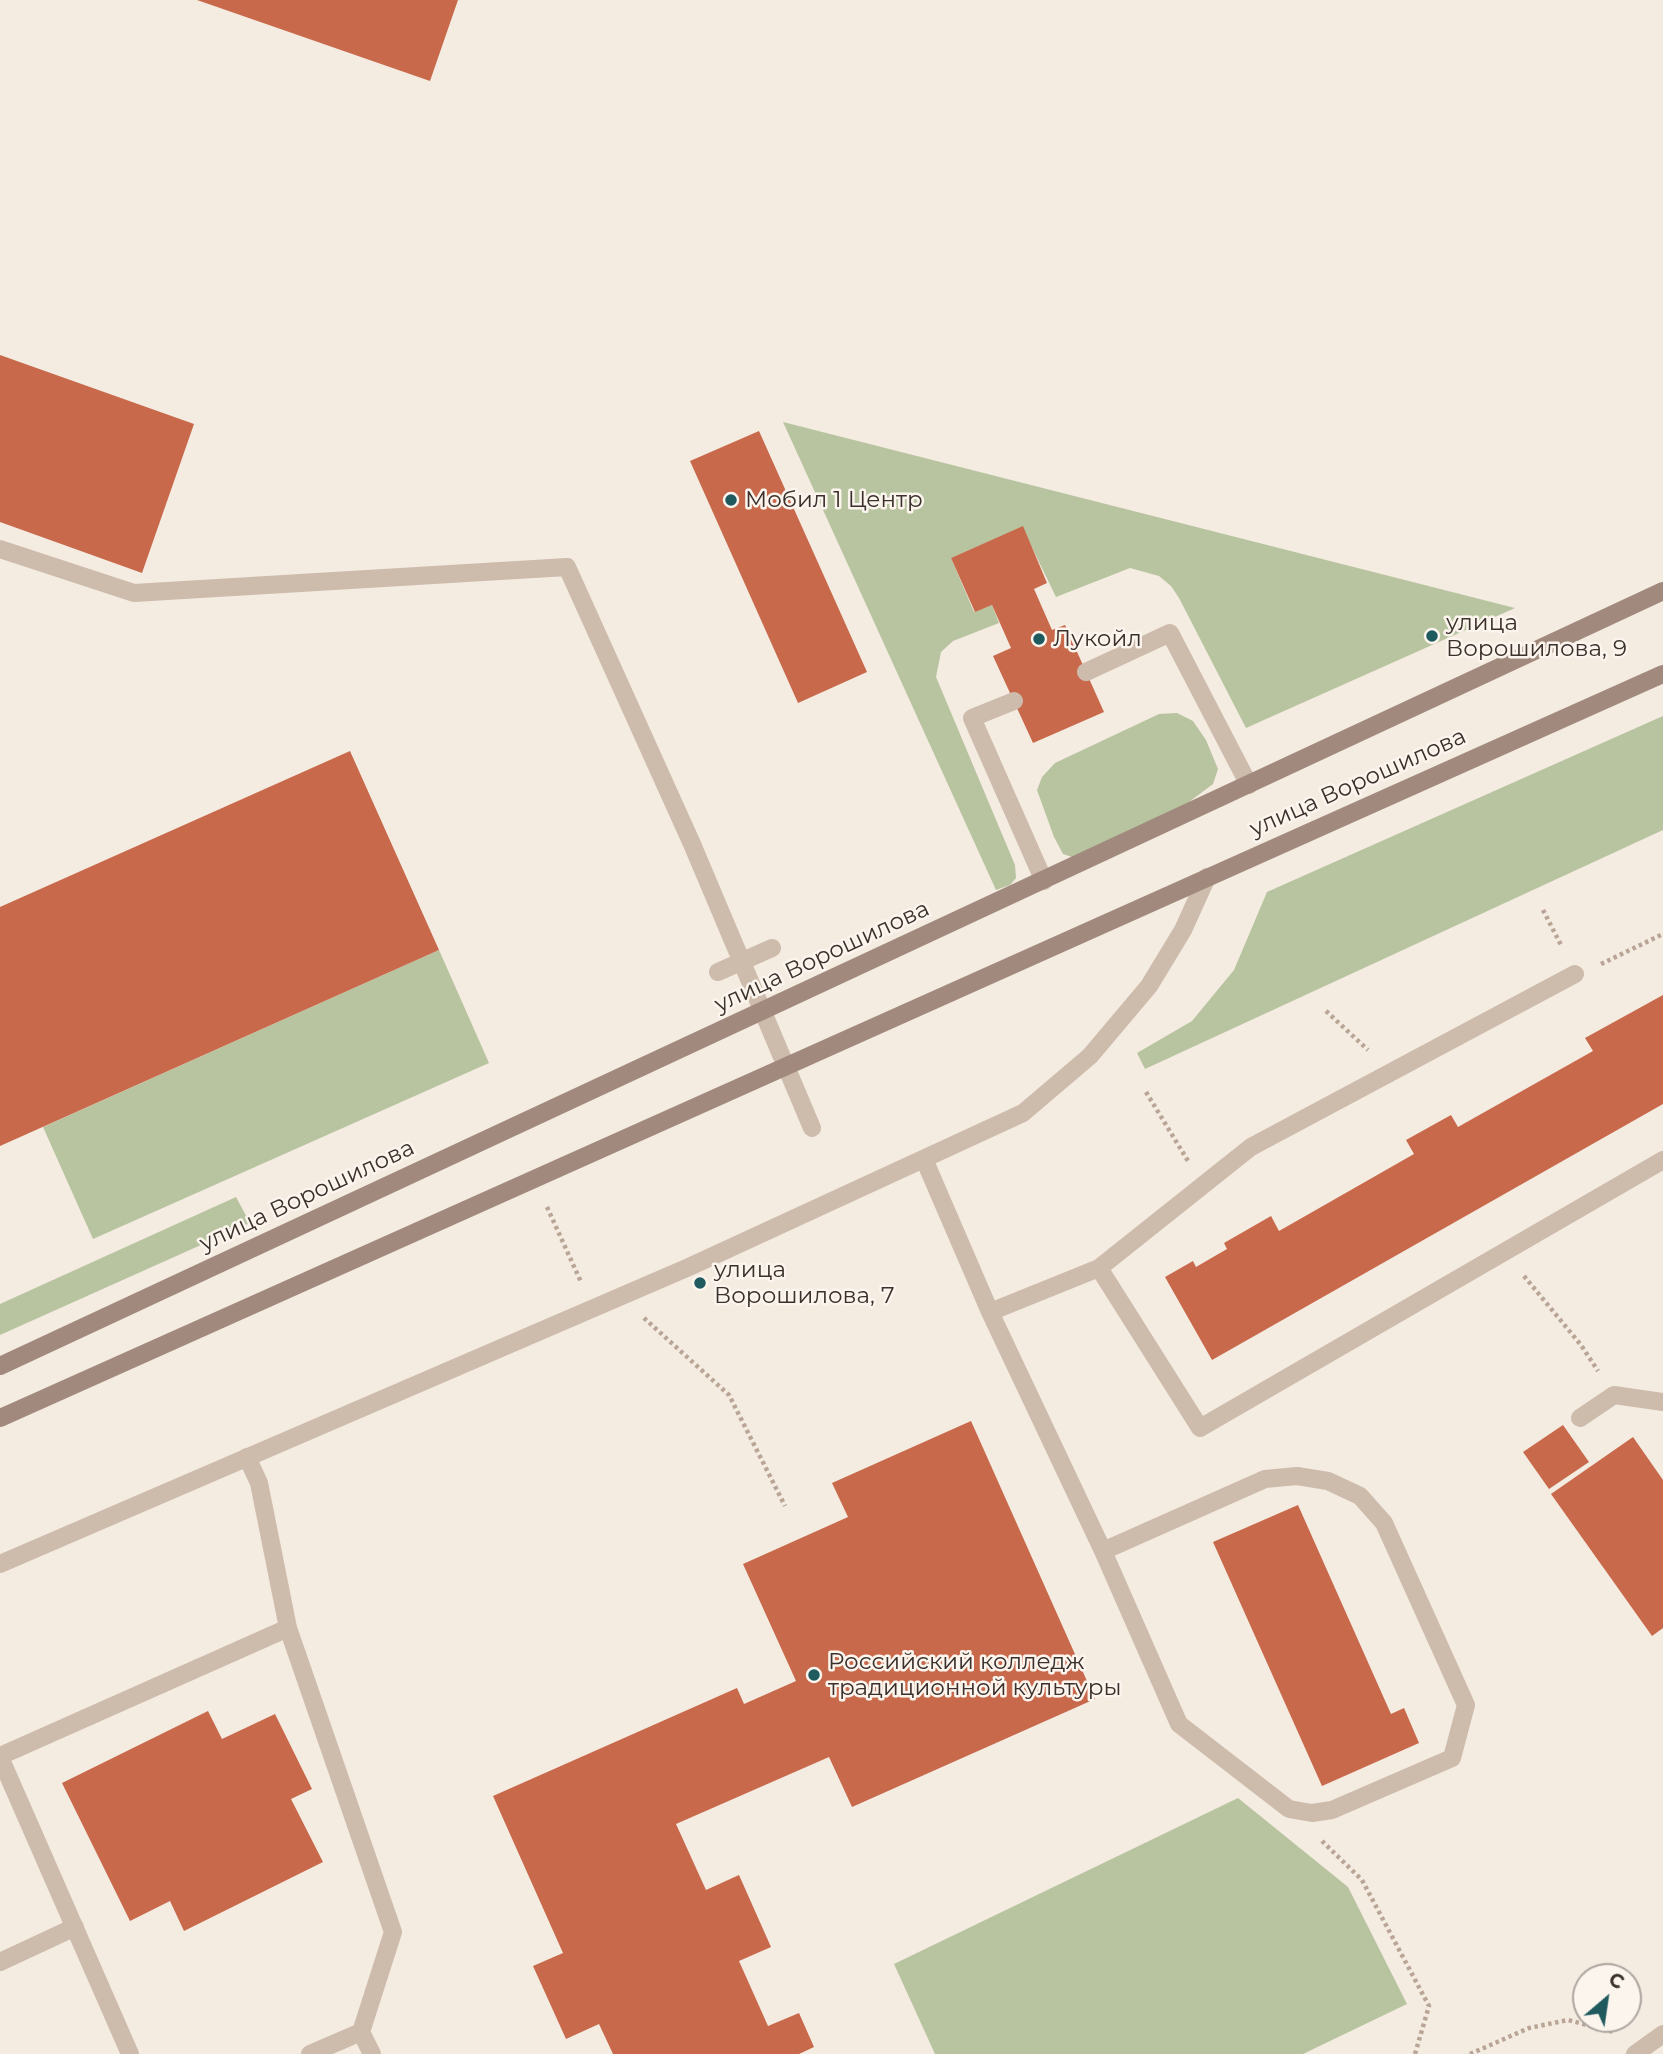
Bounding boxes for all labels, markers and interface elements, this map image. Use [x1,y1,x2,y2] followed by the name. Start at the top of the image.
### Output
[745,486,923,514] place label: Мобил 1 Центр
[723,492,739,508] marker: Мобил 1 Центр
[1446,609,1627,663] place label: улица Ворошилова, 9
[1053,625,1142,653] place label: Лукойл
[1424,628,1440,644] marker: улица Ворошилова, 9
[1031,631,1047,647] marker: Лукойл
[1246,723,1470,843] street label: улица Ворошилова
[710,895,934,1019] street label: улица Ворошилова
[195,1134,419,1258] street label: улица Ворошилова
[714,1256,894,1310] place label: улица Ворошилова, 7
[692,1275,708,1291] marker: улица Ворошилова, 7
[828,1648,1122,1702] place label: Российский колледж традиционной культуры
[806,1667,822,1683] marker: Российский колледж традиционной культуры
[1572,1963,1642,2033] north arrow
[1605,1968,1628,1994] text: С

